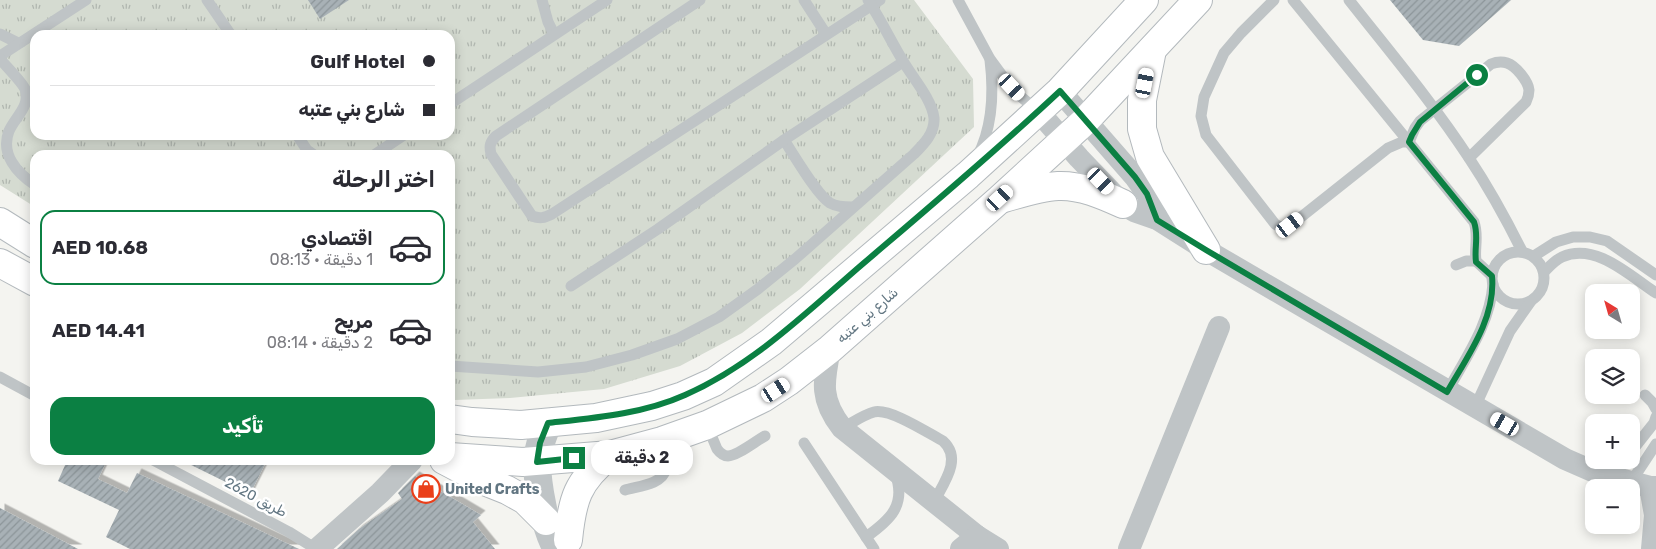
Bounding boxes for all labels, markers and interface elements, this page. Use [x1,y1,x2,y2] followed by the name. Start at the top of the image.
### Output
[310,50,405,73] text: Gulf Hotel
[1466,64,1488,86] route start
[1134,67,1155,99] car
[996,71,1027,103] car
[299,98,405,121] text: شارع بني عتبه
[1085,165,1116,197] car
[332,166,435,193] text: اختر الرحلة
[983,182,1016,214] car
[1273,210,1306,240] car
[388,225,433,270] icon: car
[301,227,373,250] text: اقتصادي
[52,236,148,259] text: AED 10.68
[270,250,373,269] text: 1 دقيقة · 08:13
[833,284,903,348] street label: شارع بني عتبه
[1585,284,1640,339] north arrow
[1585,284,1640,534] map controls
[388,308,433,353] icon: car
[334,310,373,333] text: مريح
[52,319,145,342] text: AED 14.41
[267,333,373,352] text: 2 دقيقة · 08:14
[1585,349,1640,404] button: layers
[759,376,792,404] car
[50,397,435,455] button: تأكيد
[1488,410,1521,438] car
[1585,414,1640,469] button: +
[592,440,694,476] callout: 2 دقيقة
[563,447,585,469] route end
[615,448,669,467] text: 2 دقيقة
[222,474,290,521] street label: طريق 2620
[411,474,441,504] shop icon: United Crafts
[1585,479,1640,534] button: −
[445,481,540,498] place label: United Crafts

